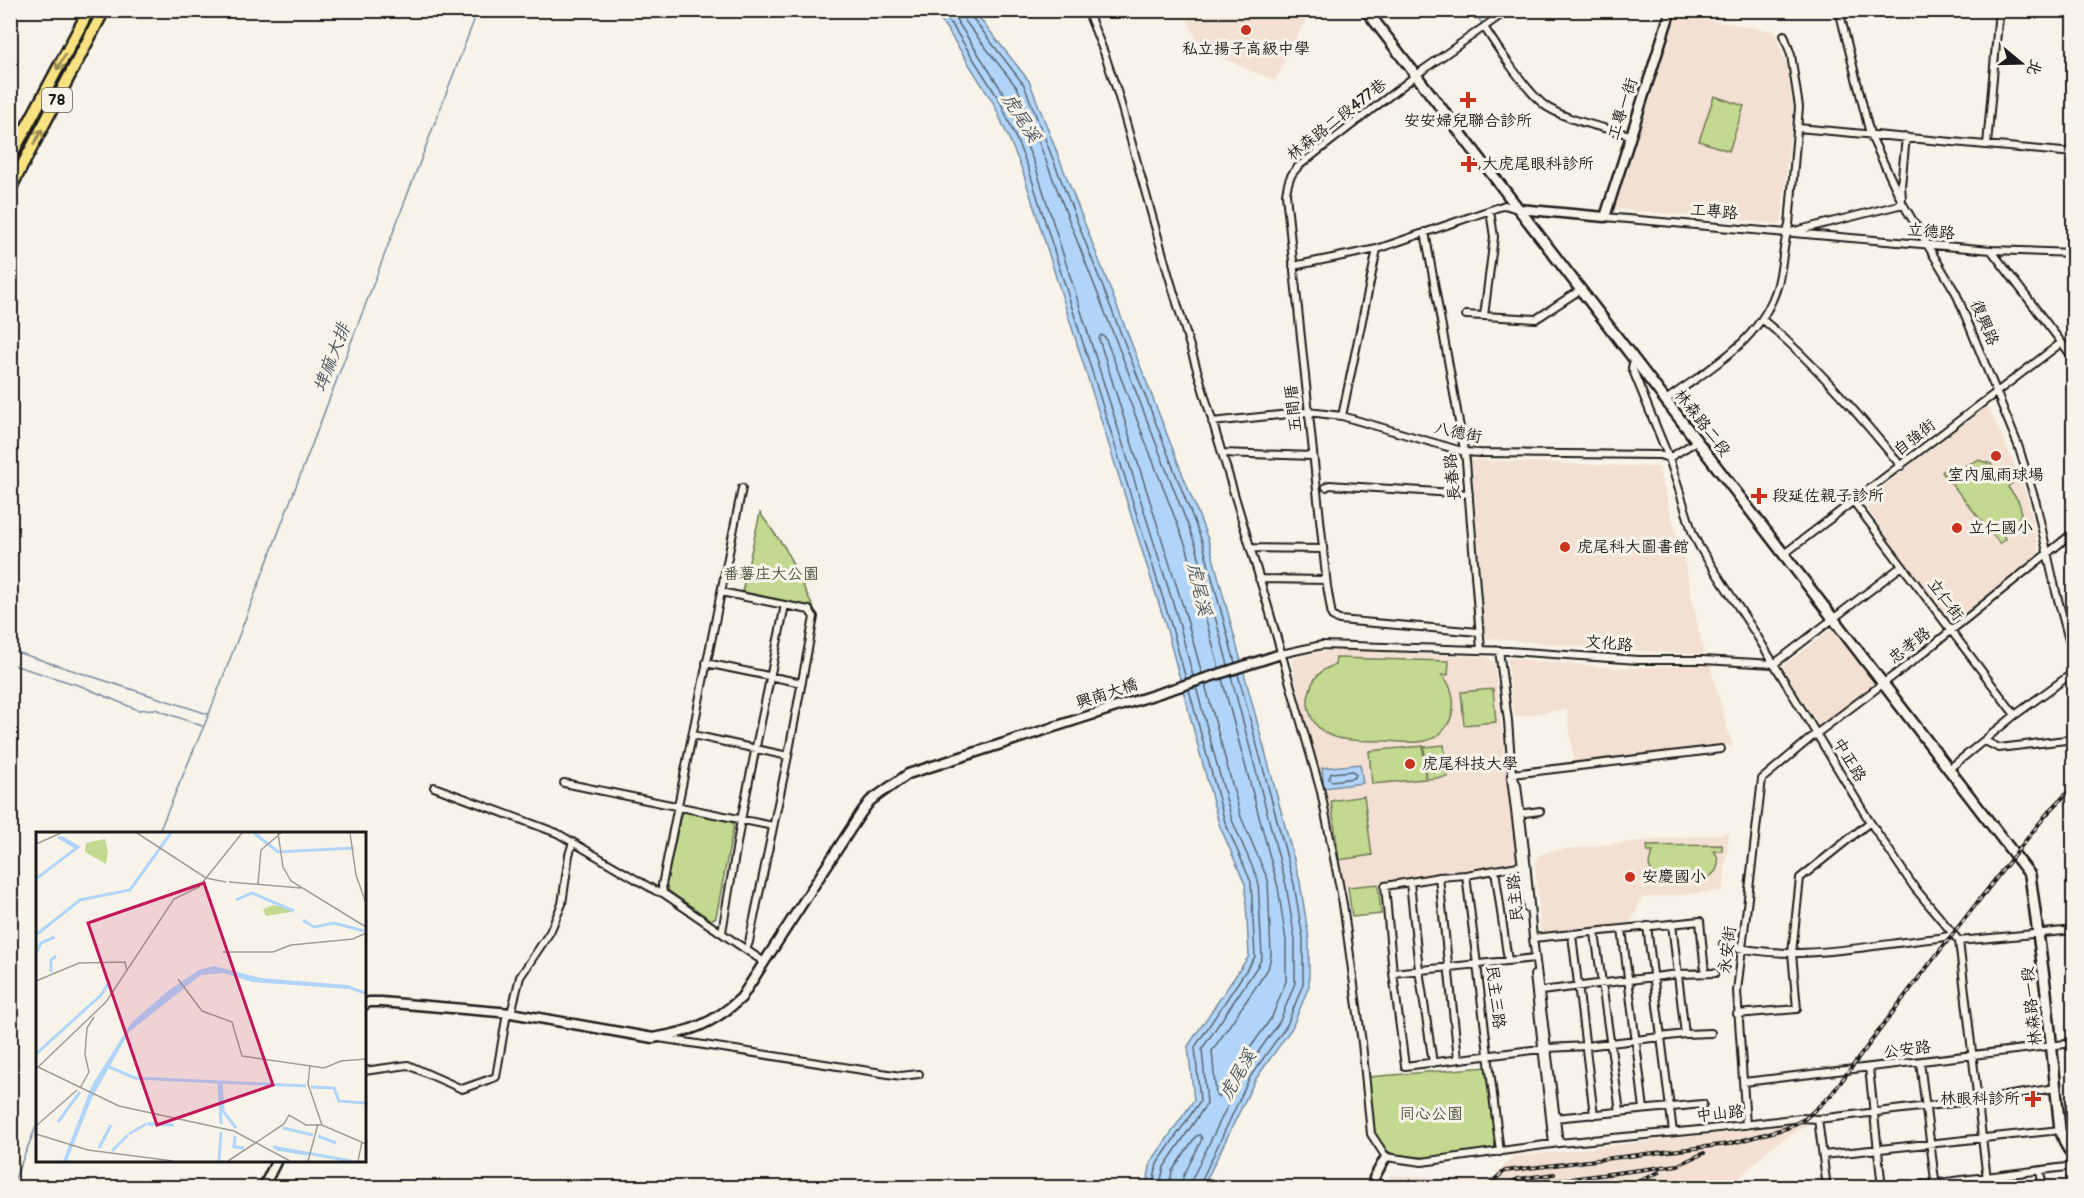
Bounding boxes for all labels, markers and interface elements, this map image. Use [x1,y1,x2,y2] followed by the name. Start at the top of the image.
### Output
[1239,23,1253,37] marker: 私立揚子高級中學
[1991,33,2051,93] north arrow
[1182,40,1310,59] place label: 私立揚子高級中學
[55,53,67,70] one-way arrow
[2022,57,2045,78] text: 北
[1283,75,1391,165] street label: 林森路二段477巷
[1604,76,1642,142] street label: 工專一街
[42,88,72,112] road number: 78
[997,90,1045,147] water label: 虎尾溪
[1459,91,1477,109] marker: 安安婦兒聯合診所
[1404,112,1532,131] place label: 安安婦兒聯合診所
[32,129,44,146] one-way arrow
[1460,155,1478,173] marker: 大虎尾眼科診所
[1482,155,1594,174] place label: 大虎尾眼科診所
[1689,200,1739,224] street label: 工專路
[1906,220,1956,244] street label: 立德路
[1966,297,2002,349] street label: 復興路
[309,319,355,395] water label: 埤麻大排
[1282,383,1306,433] street label: 五間厝
[1670,386,1734,460] street label: 林森路二段
[1890,416,1940,460] street label: 自強街
[1433,419,1483,447] street label: 八德街
[1989,449,2003,463] marker: 室內風雨球場
[1441,452,1465,502] street label: 長春路
[1948,466,2044,485] place label: 室內風雨球場
[1750,487,1768,505] marker: 段延佐親子診所
[1772,487,1884,506] place label: 段延佐親子診所
[1969,519,2033,538] place label: 立仁國小
[1950,521,1964,535] marker: 立仁國小
[1577,538,1689,557] place label: 虎尾科大圖書館
[1558,540,1572,554] marker: 虎尾科大圖書館
[1183,560,1216,619] water label: 虎尾溪
[723,565,819,584] park label: 番薯庄大公園
[1923,575,1967,625] street label: 立仁街
[1885,624,1935,668] street label: 忠孝路
[1584,632,1634,656] street label: 文化路
[1074,675,1140,713] street label: 興南大橋
[1828,735,1870,785] street label: 中正路
[1422,755,1518,774] place label: 虎尾科技大學
[1403,757,1417,771] marker: 虎尾科技大學
[36,832,366,1162] inset map
[1642,868,1706,887] place label: 安慶國小
[1623,870,1637,884] marker: 安慶國小
[1504,873,1528,923] street label: 民主路
[1716,925,1740,975] street label: 永安街
[1482,964,1508,1030] street label: 民主三路
[2018,965,2046,1047] street label: 林森路一段
[1882,1038,1932,1062] street label: 公安路
[1215,1046,1261,1104] water label: 虎尾溪
[1940,1090,2020,1109] place label: 林眼科診所
[2024,1090,2042,1108] marker: 林眼科診所
[1695,1102,1745,1126] street label: 中山路
[1399,1105,1463,1124] park label: 同心公園

